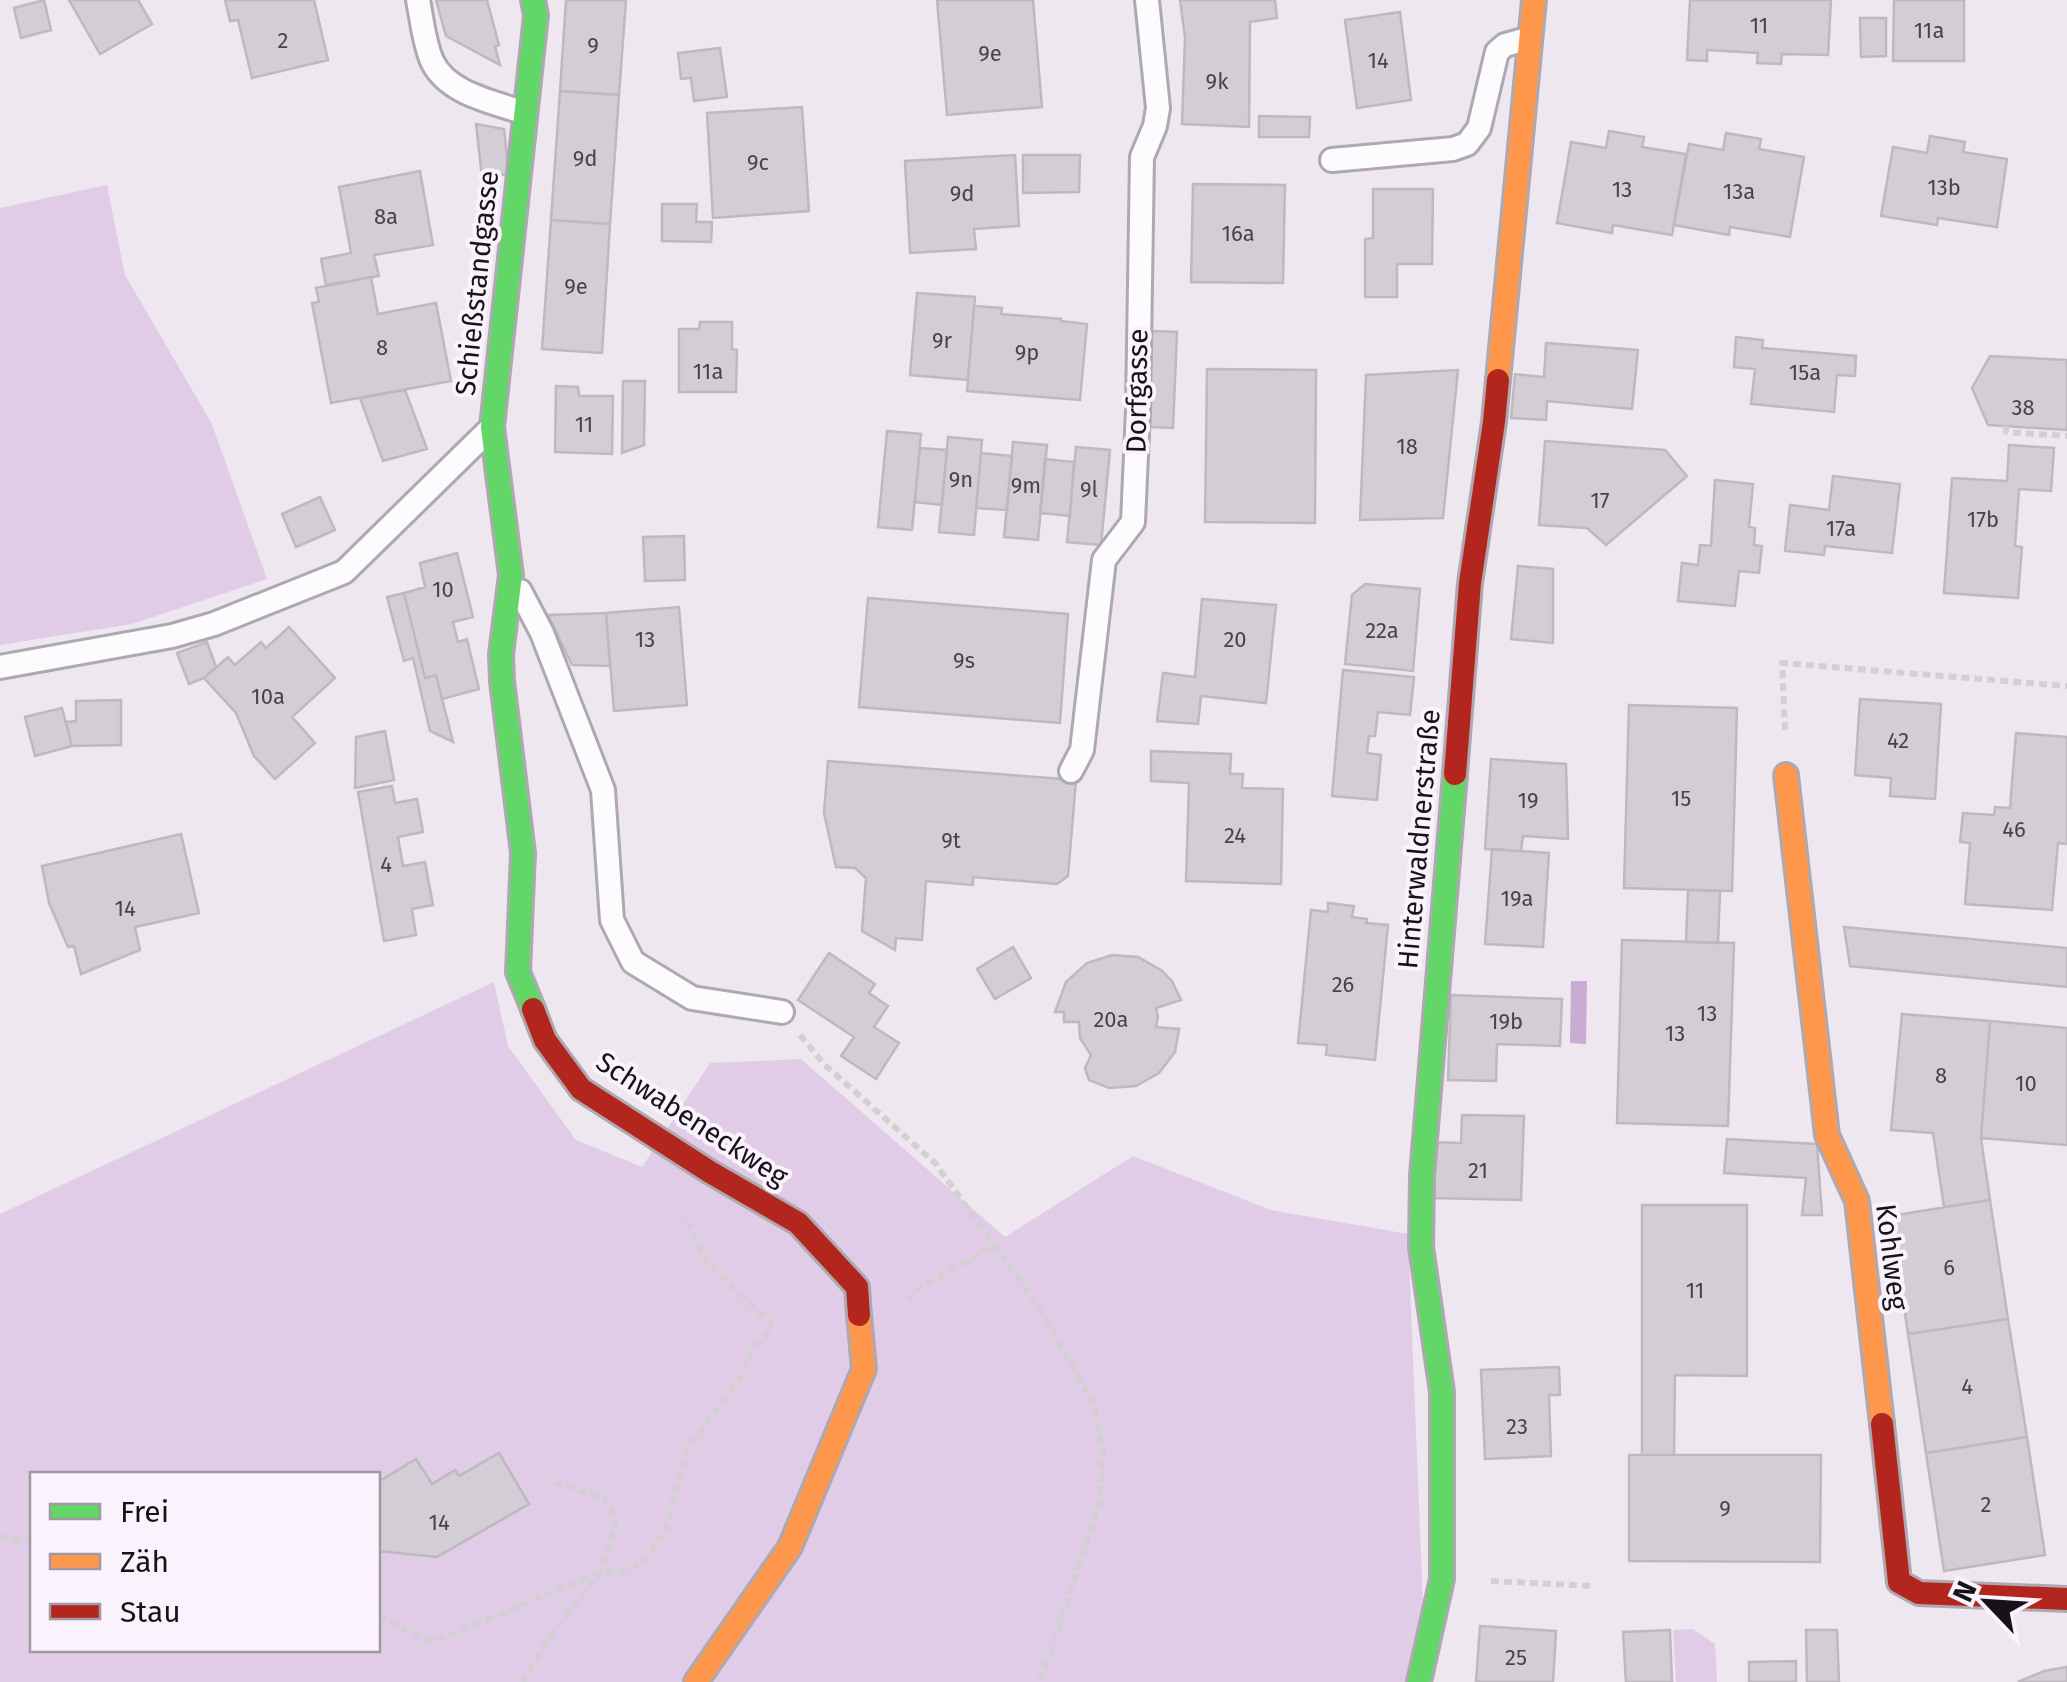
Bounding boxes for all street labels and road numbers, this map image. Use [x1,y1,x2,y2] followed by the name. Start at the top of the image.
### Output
[449,169,505,397] street label: Schießstandgasse
[1119,328,1155,454] street label: Dorfgasse
[1391,708,1447,970] street label: Hinterwaldnerstraße
[590,1045,794,1193] street label: Schwabeneckweg
[1869,1202,1915,1313] street label: Kohlweg

